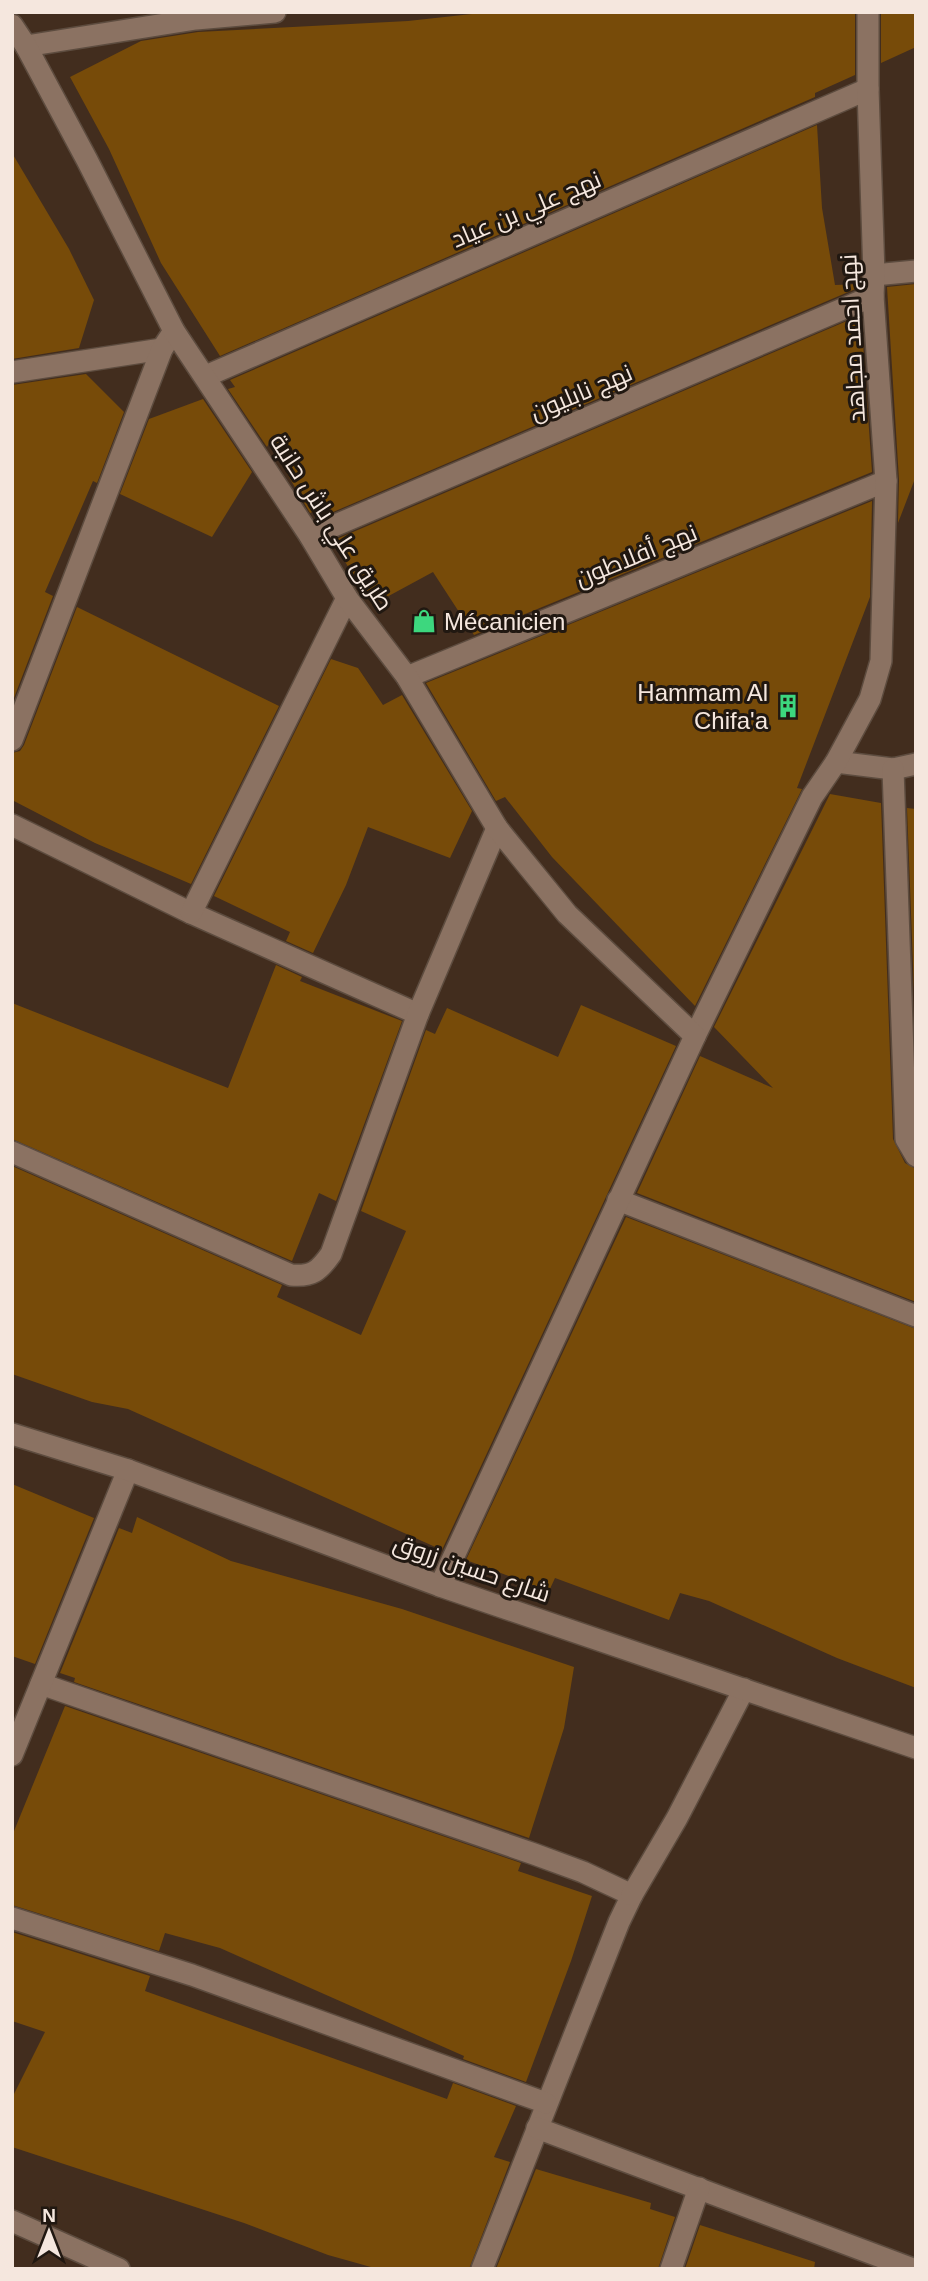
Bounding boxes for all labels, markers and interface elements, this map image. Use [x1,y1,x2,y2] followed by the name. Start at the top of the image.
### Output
[447,165,607,258] street label: نهج علي بن عياد
[834,253,873,423] street label: نهج احمد مجاهد
[526,358,637,428] street label: نهج نابليون
[260,429,399,618] street label: طريق علي باش حانبة
[570,517,702,594] street label: نهج أفلاطون
[410,607,438,635] shop icon: Mécanicien
[444,608,565,635] place label: Mécanicien
[637,679,769,734] place label: Hammam Al Chifa'a
[774,692,802,720] building icon: Hammam Al Chifa'a
[389,1529,554,1610] street label: شارع حسين زروق
[14,2197,84,2267] north arrow
[42,2205,56,2226] text: N

